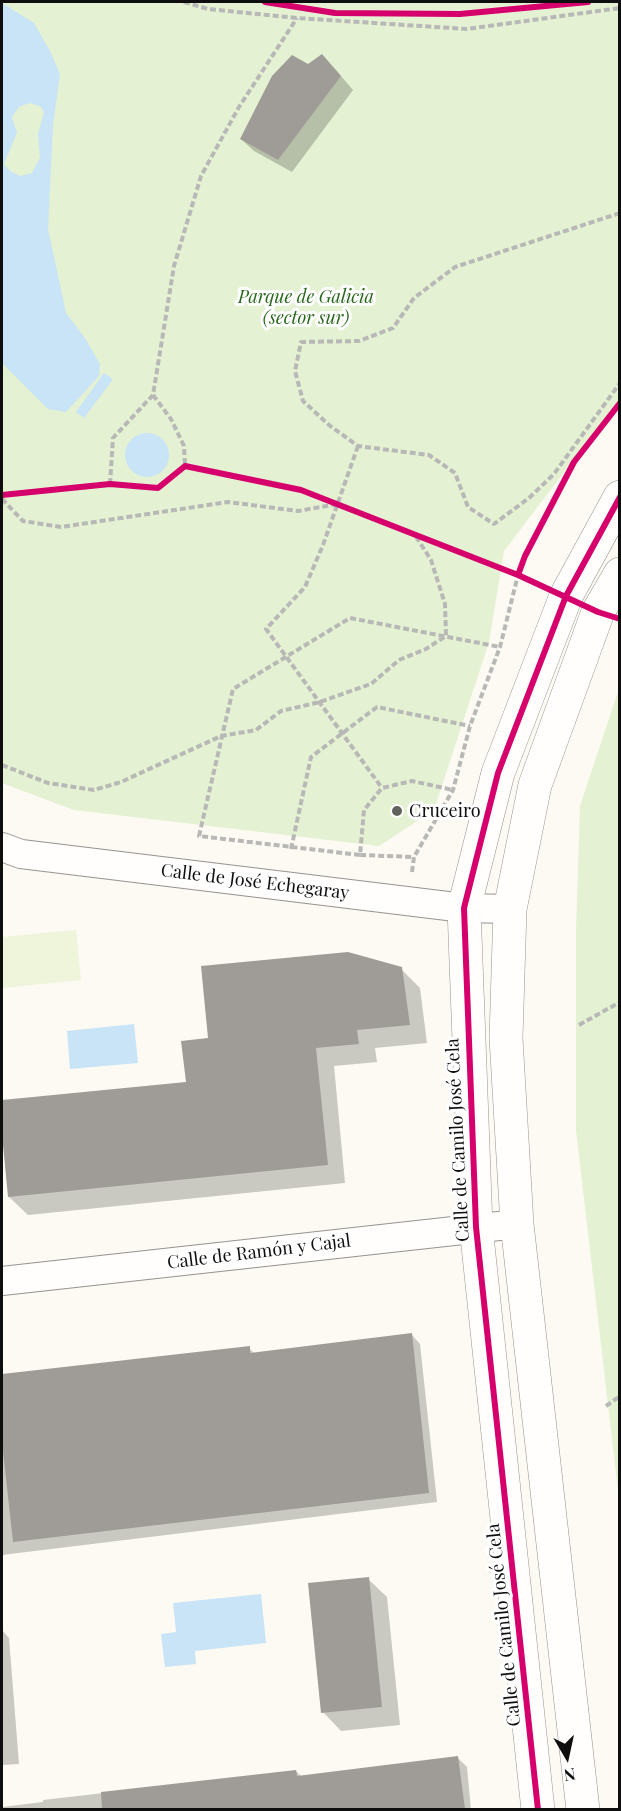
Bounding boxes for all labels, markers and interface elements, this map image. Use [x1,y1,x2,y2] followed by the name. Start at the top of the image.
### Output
[238,286,374,328] park label: Parque de Galicia (sector sur)
[409,800,480,822] place label: Cruceiro
[390,804,404,818] marker: Cruceiro
[160,860,350,904] street label: Calle de José Echegaray
[442,1038,474,1242] street label: Calle de Camilo José Cela
[166,1230,352,1274] street label: Calle de Ramón y Cajal
[483,1523,525,1727] street label: Calle de Camilo José Cela
[537,1727,597,1787] north arrow
[563,1764,577,1787] text: N

